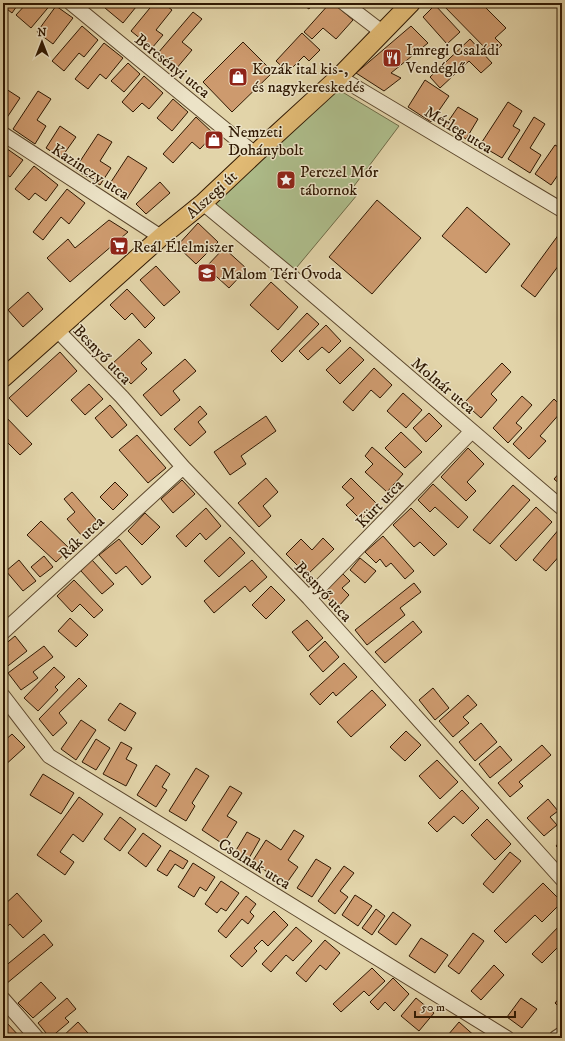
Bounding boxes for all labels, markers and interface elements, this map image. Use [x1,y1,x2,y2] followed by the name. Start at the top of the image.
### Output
[22,22,62,62] north arrow
[37,26,47,40] text: N
[131,29,214,102] street label: Bercsényi utca
[405,40,499,78] place label: Imregi Családi Vendéglő
[381,47,403,69] restaurant icon: Imregi Családi Vendéglő
[252,59,365,97] place label: Kozák ital kis-, és nagykereskedés
[227,66,249,88] shop icon: Kozák ital kis-, és nagykereskedés
[421,102,496,158] street label: Mérleg utca
[228,122,304,160] place label: Nemzeti Dohánybolt
[203,129,225,151] shop icon: Nemzeti Dohánybolt
[48,139,133,205] street label: Kazinczy utca
[300,162,378,200] place label: Perczel Mór tábornok
[182,167,241,223] street label: Alszegi út
[275,169,297,191] place icon: Perczel Mór tábornok
[108,235,130,257] supermarket icon: Reál Élelmiszer
[133,237,234,257] place label: Reál Élelmiszer
[196,262,218,284] school or university icon: Malom Téri Óvoda
[221,264,342,284] place label: Malom Téri Óvoda
[69,321,136,389] street label: Besnyő utca
[407,353,480,419] street label: Molnár utca
[352,475,408,532] street label: Kürt utca
[55,511,109,564] street label: Rák utca
[290,557,357,626] street label: Besnyő utca
[215,834,295,894] street label: Csolnak utca
[415,993,515,1019] scale bar
[421,1000,445,1015] text: 50 m

